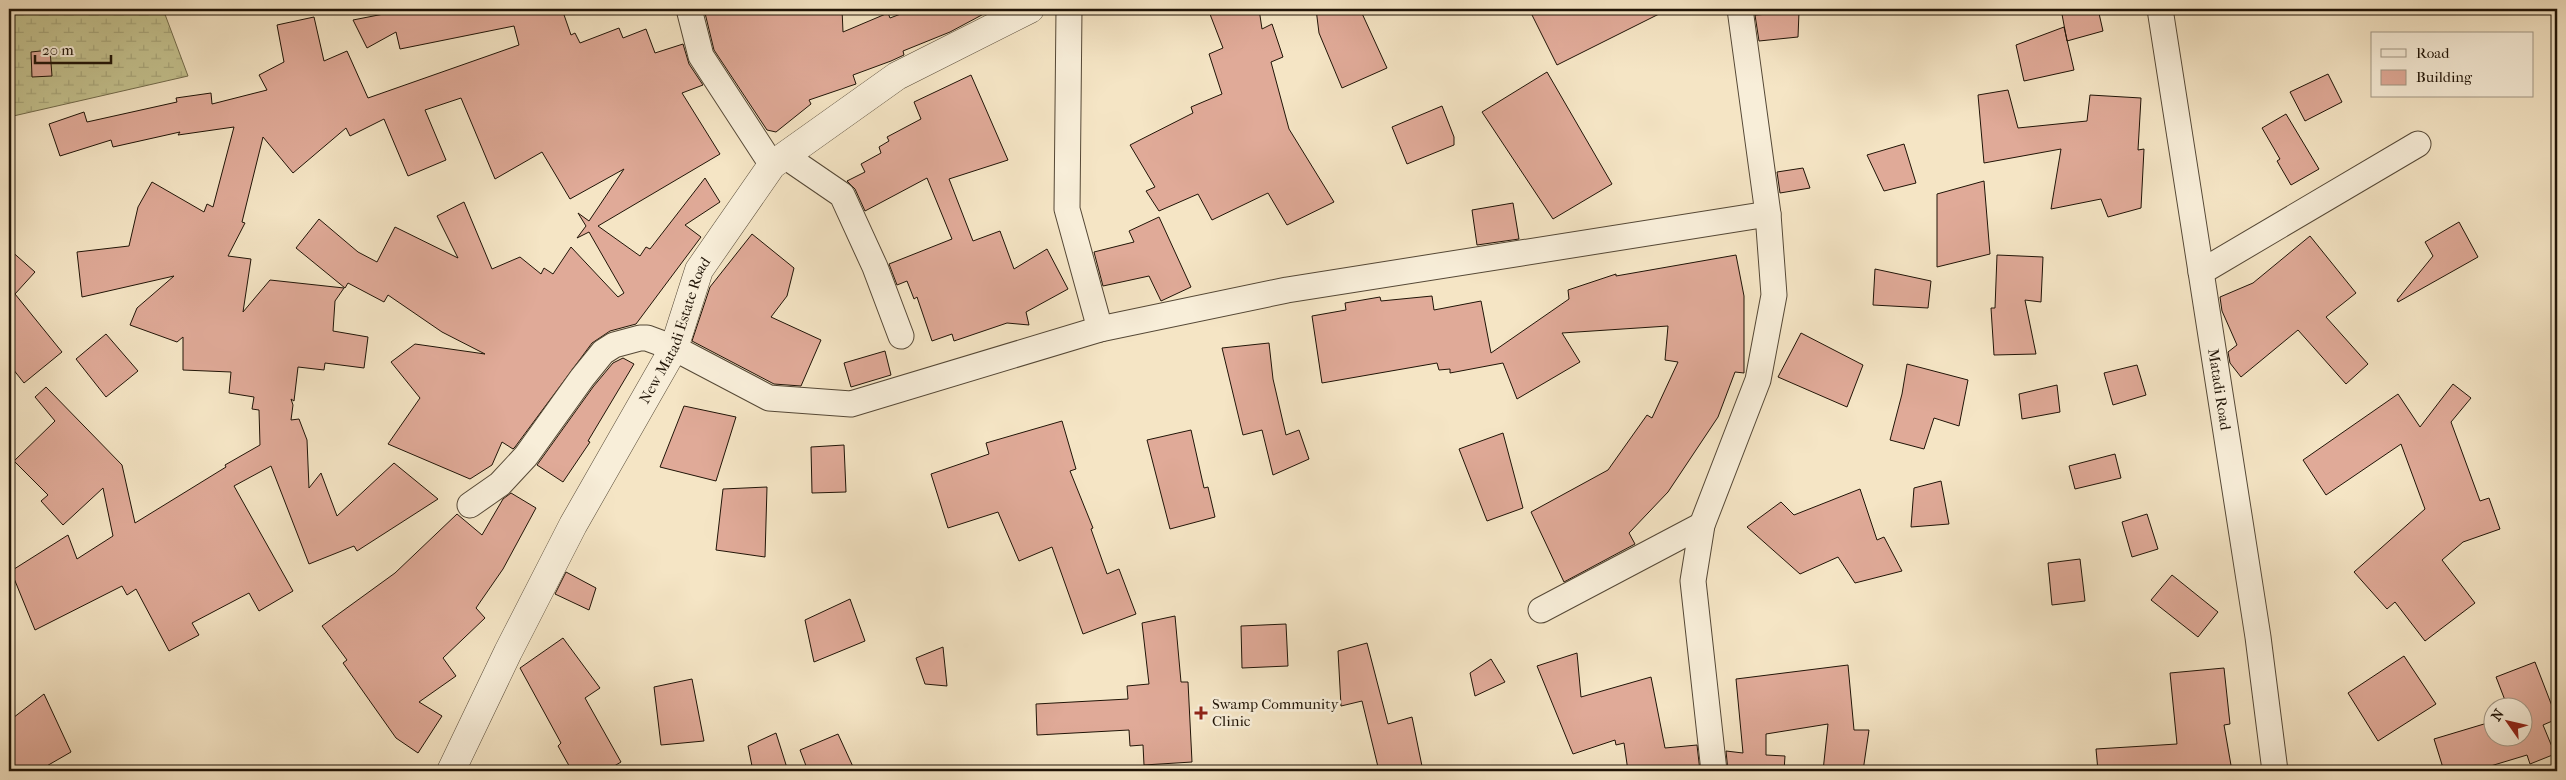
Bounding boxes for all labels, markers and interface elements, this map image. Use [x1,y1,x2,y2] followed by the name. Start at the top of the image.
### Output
[35,32,111,64] scale bar
[2371,32,2534,98] legend
[42,41,74,59] text: 20 m
[2416,44,2450,62] text: Road
[2416,68,2473,86] text: Building
[635,253,715,407] street label: New Matadi Estate Road
[2204,347,2235,432] street label: Matadi Road
[1212,695,1340,730] place label: Swamp Community Clinic
[2484,698,2534,748] north arrow
[1194,706,1208,720] marker: Swamp Community Clinic
[2488,706,2508,724] text: N

